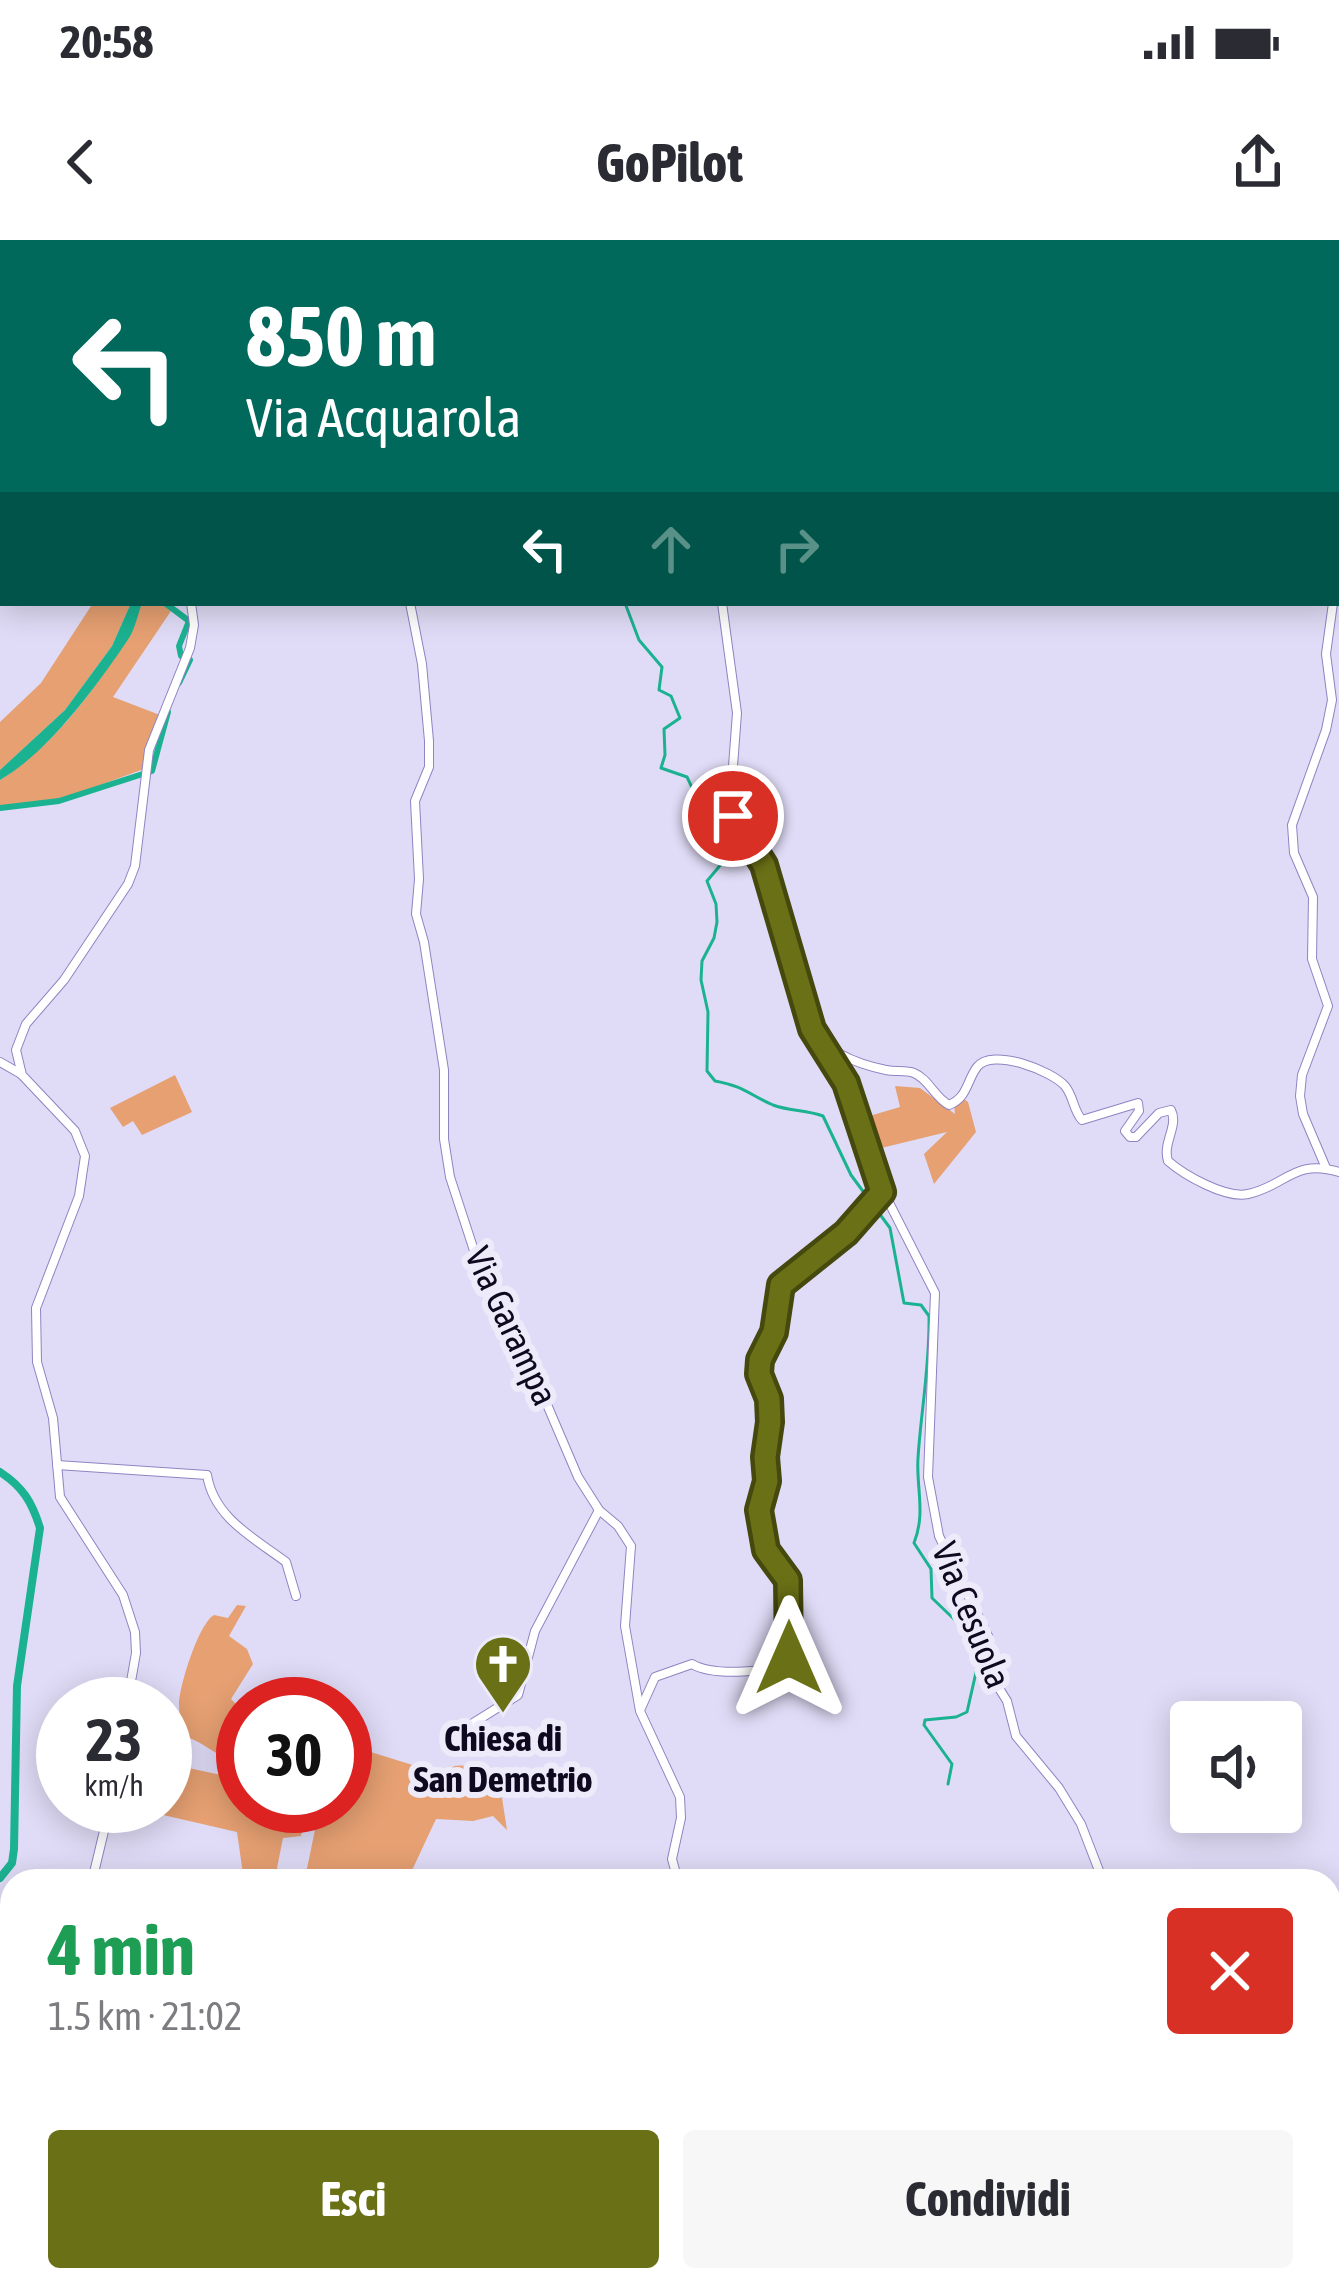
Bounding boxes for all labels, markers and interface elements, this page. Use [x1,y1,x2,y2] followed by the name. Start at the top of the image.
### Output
[60,16,154,68] text: 20:58
[48,129,114,195] icon: back
[1225,129,1291,195] icon: share
[596,132,743,193] text: GoPilot
[48,288,204,444] icon: left
[246,288,436,384] text: 850 m
[246,387,521,448] text: Via Acquarola
[512,516,578,582] icon: left
[638,516,704,582] icon: ahead
[764,516,830,582] icon: right
[682,765,784,867] pin
[700,783,766,849] icon: arrive
[457,1240,567,1412] street label: Via Garampa
[924,1536,1020,1694] street label: Via Cesuola
[726,1595,852,1721] position arrow
[472,1633,534,1715] church icon: Chiesa di San Demetrio
[216,1677,372,1833] speed limit sign: 30
[1170,1701,1302,1833] map controls
[1170,1701,1302,1833] button: sound
[86,1705,142,1774] text: 23
[413,1717,593,1800] place label: Chiesa di San Demetrio
[84,1768,144,1802] text: km/h
[48,1908,195,1990] text: 4 min
[1167,1908,1293,2034] button: close
[48,1994,242,2038] text: 1.5 km · 21:02
[48,2130,659,2268] button: Esci
[683,2130,1293,2268] button: Condividi

